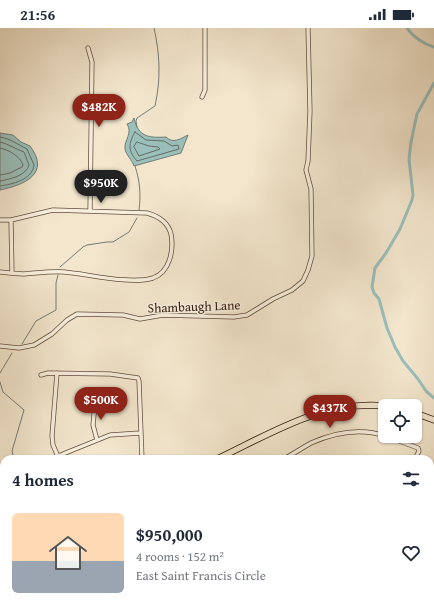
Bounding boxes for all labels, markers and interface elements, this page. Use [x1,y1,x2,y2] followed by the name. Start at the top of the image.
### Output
[20,4,55,25] text: 21:56
[71,94,127,128] pin: $482K
[81,97,117,116] text: $482K
[73,170,129,204] pin: $950K
[83,173,119,192] text: $950K
[147,295,241,318] street label: Shambaugh Lane
[73,387,129,421] pin: $500K
[83,390,119,409] text: $500K
[302,395,358,429] pin: $437K
[312,398,348,417] text: $437K
[378,399,422,443] map controls
[378,399,422,443] button: locate
[12,467,74,492] text: 4 homes
[400,468,422,490] icon: filters
[136,522,202,547] text: $950,000
[44,529,92,577] icon: home
[400,542,422,564] icon: heart
[136,547,224,566] text: 4 rooms · 152 m²
[136,566,266,585] text: East Saint Francis Circle

